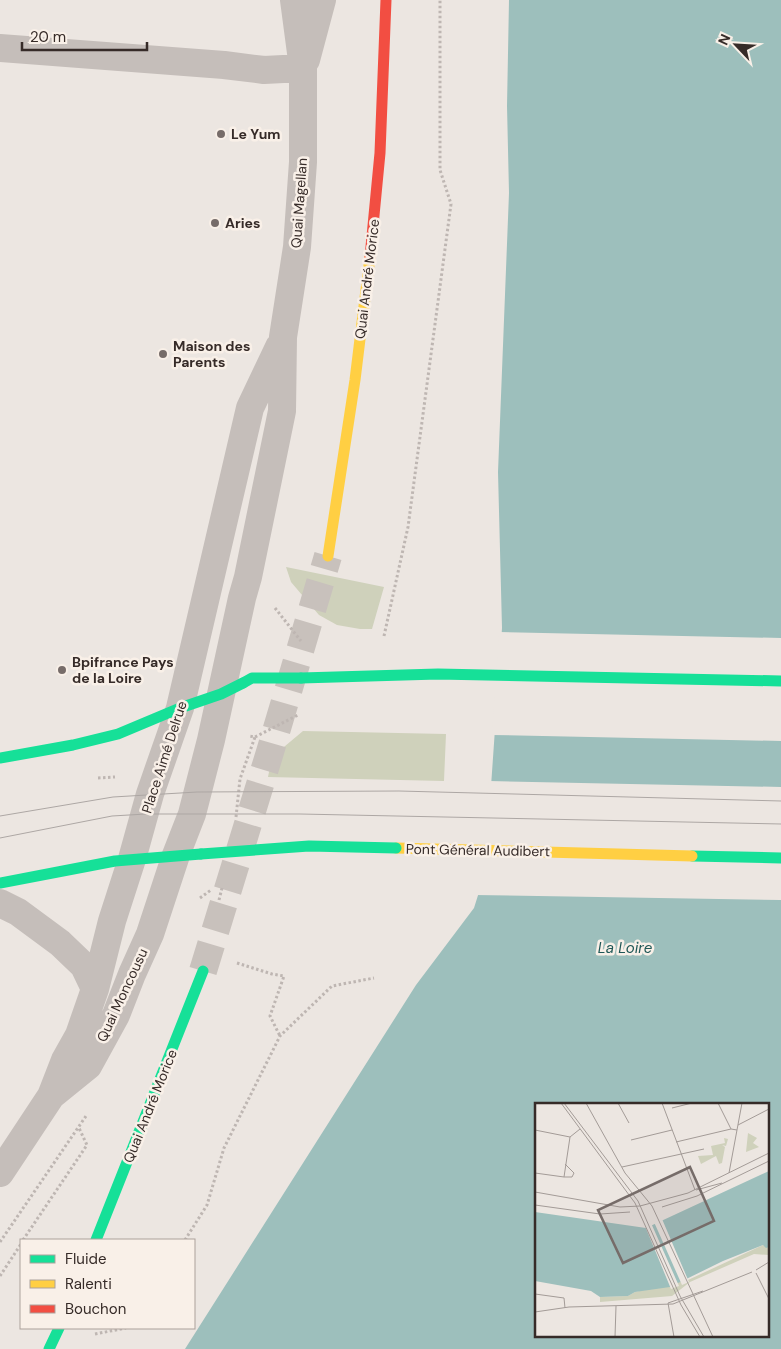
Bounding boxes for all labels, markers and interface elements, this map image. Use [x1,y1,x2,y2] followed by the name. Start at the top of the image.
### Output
[22,20,148,52] scale bar
[711,20,761,70] north arrow
[30,27,66,47] text: 20 m
[714,31,735,48] text: N
[231,125,281,143] place label: Le Yum
[215,128,227,140] marker: Le Yum
[287,157,311,249] street label: Quai Magellan
[225,214,260,232] place label: Aries
[209,217,221,229] marker: Aries
[351,218,383,340] street label: Quai André Morice
[173,337,250,371] place label: Maison des Parents
[157,348,169,360] marker: Maison des Parents
[72,653,174,687] place label: Bpifrance Pays de la Loire
[56,664,68,676] marker: Bpifrance Pays de la Loire
[137,698,191,816] street label: Place Aimé Delrue
[406,840,550,860] street label: Pont Général Audibert
[598,938,653,958] water label: La Loire
[92,945,152,1045] street label: Quai Moncousu
[119,1047,181,1165] street label: Quai André Morice
[535,1103,768,1336] inset map
[20,1239,195,1329] legend
[65,1249,107,1269] text: Fluide
[65,1274,112,1294] text: Ralenti
[65,1299,126,1319] text: Bouchon

